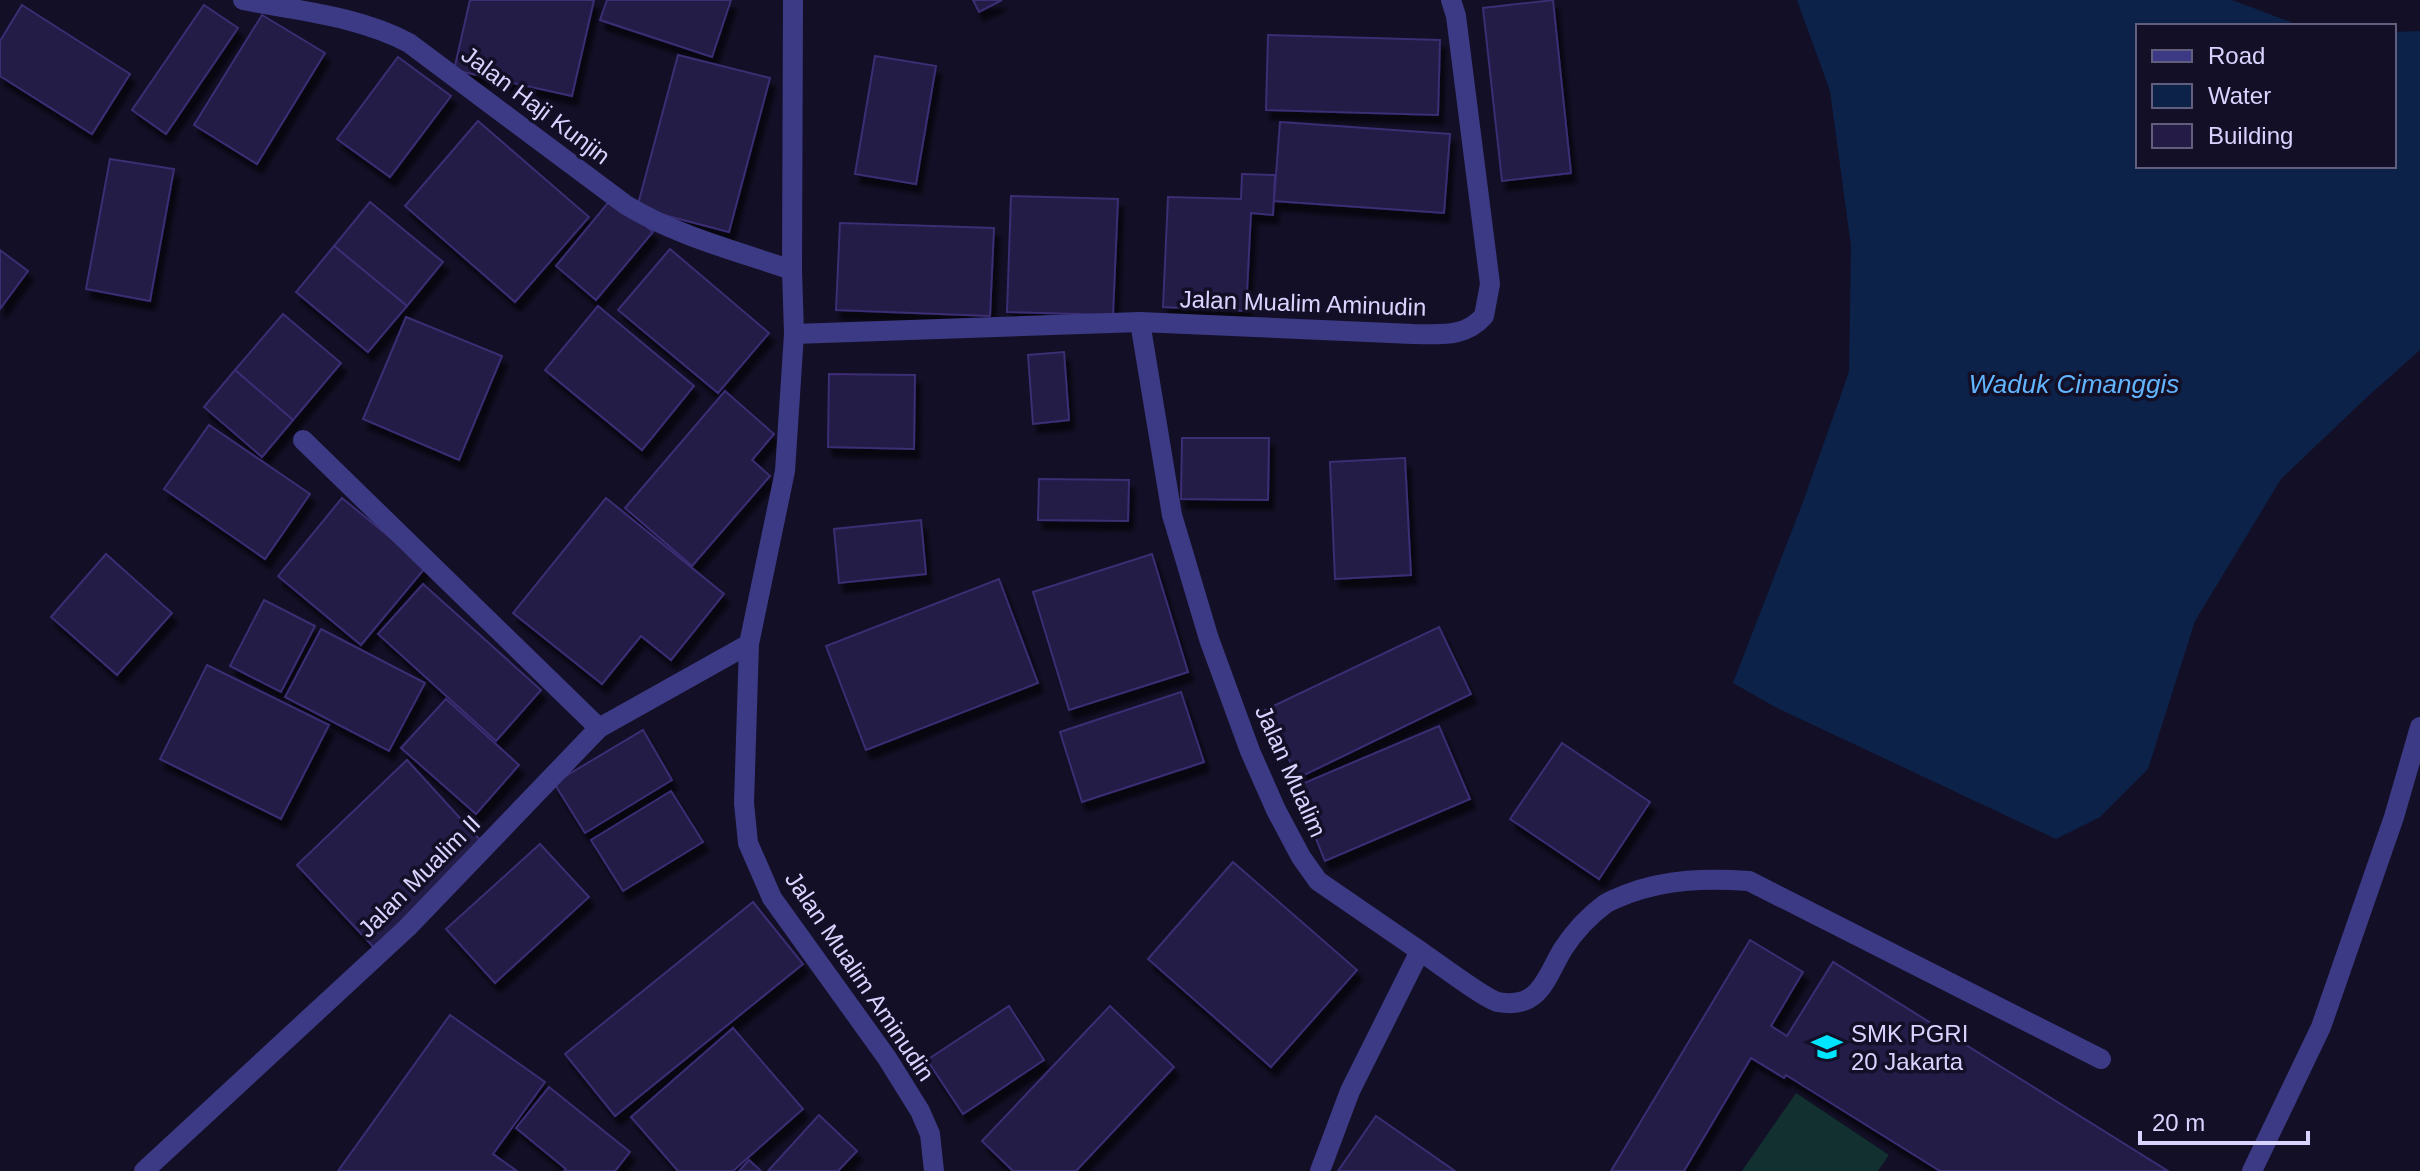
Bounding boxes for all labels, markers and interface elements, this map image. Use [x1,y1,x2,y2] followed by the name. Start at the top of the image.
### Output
[2136,24,2396,168] legend
[456,40,616,170] street label: Jalan Haji Kunjin
[2208,42,2265,69] text: Road
[2208,82,2271,109] text: Water
[2208,122,2293,149] text: Building
[1179,285,1427,321] street label: Jalan Mualim Aminudin
[1969,369,2179,399] water label: Waduk Cimanggis
[1250,701,1332,841] street label: Jalan Mualim
[352,809,486,943] street label: Jalan Mualim II
[780,866,940,1086] street label: Jalan Mualim Aminudin
[1851,1020,1968,1075] place label: SMK PGRI 20 Jakarta
[1810,1030,1844,1064] school or university icon: SMK PGRI 20 Jakarta
[2140,1095,2308,1145] scale bar
[2152,1109,2205,1136] text: 20 m

